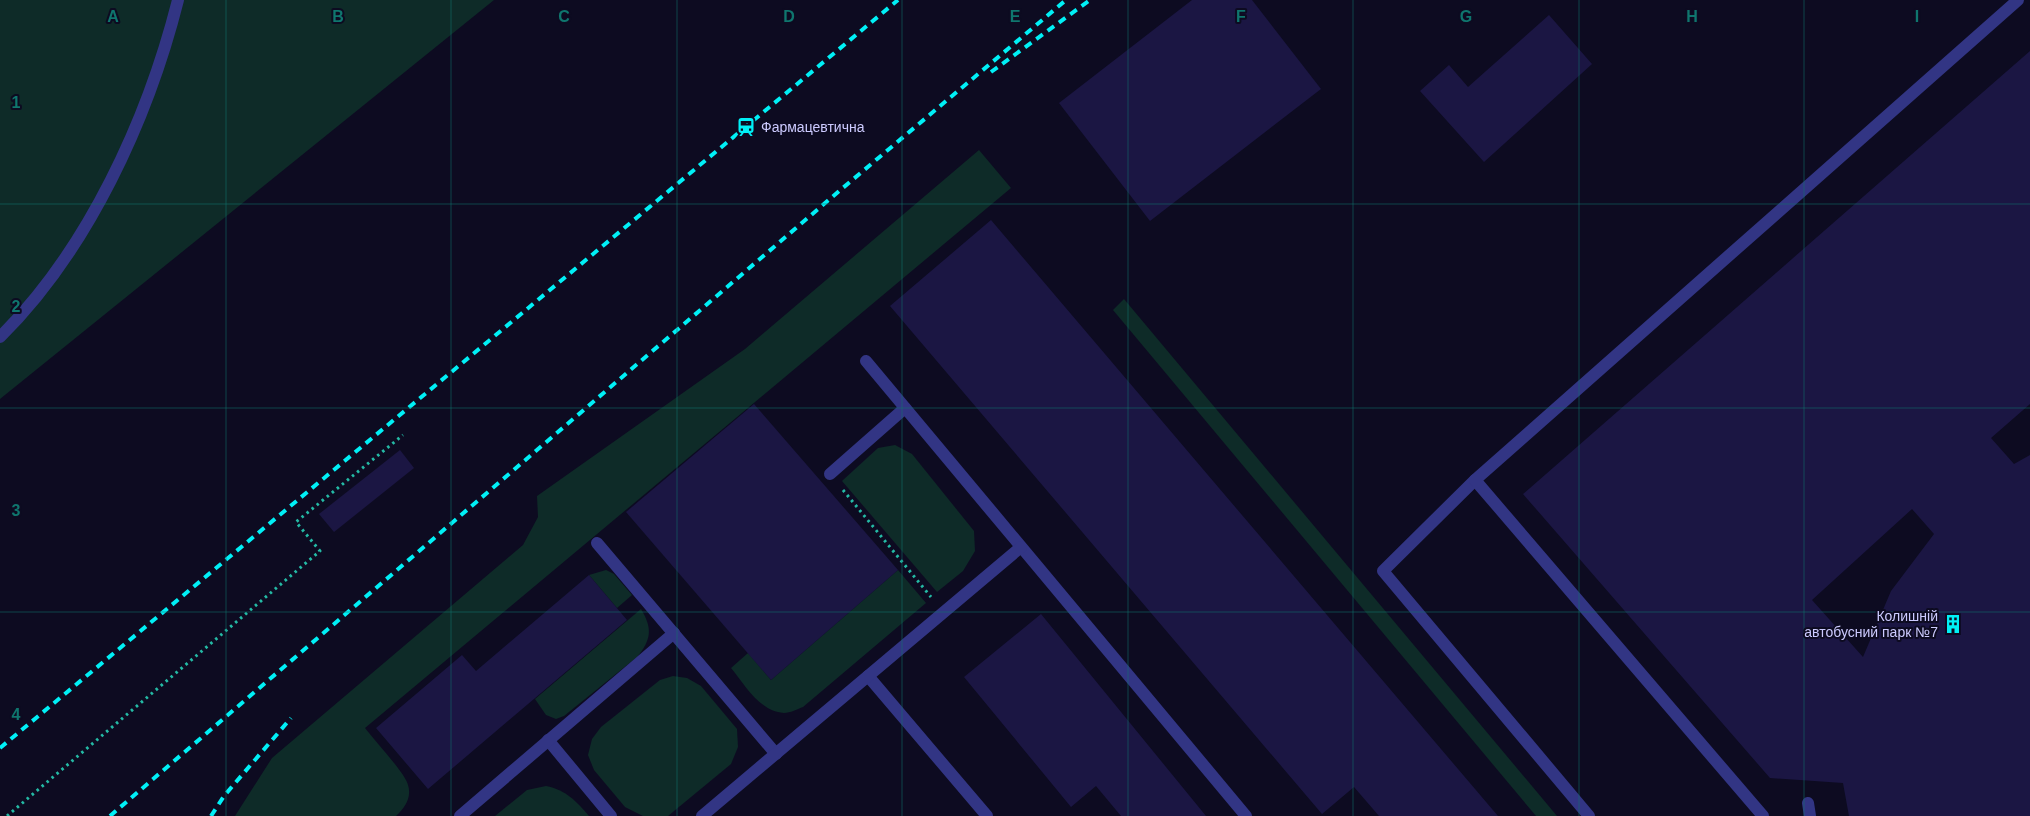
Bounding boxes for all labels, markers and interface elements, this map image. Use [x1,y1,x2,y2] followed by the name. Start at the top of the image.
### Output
[107,8,119,25] text: A
[332,8,344,25] text: B
[558,8,570,25] text: C
[783,8,795,25] text: D
[1010,8,1021,25] text: E
[1236,8,1246,25] text: F
[1460,8,1472,25] text: G
[1686,8,1698,25] text: H
[1915,8,1919,25] text: I
[12,94,21,111] text: 1
[735,116,757,138] station icon: Фармацевтична
[761,119,865,135] place label: Фармацевтична
[12,298,21,315] text: 2
[12,502,21,519] text: 3
[1804,608,1938,640] place label: Колишній автобусний парк №7
[1942,613,1964,635] building icon: Колишній автобусний парк №7
[12,706,21,723] text: 4

